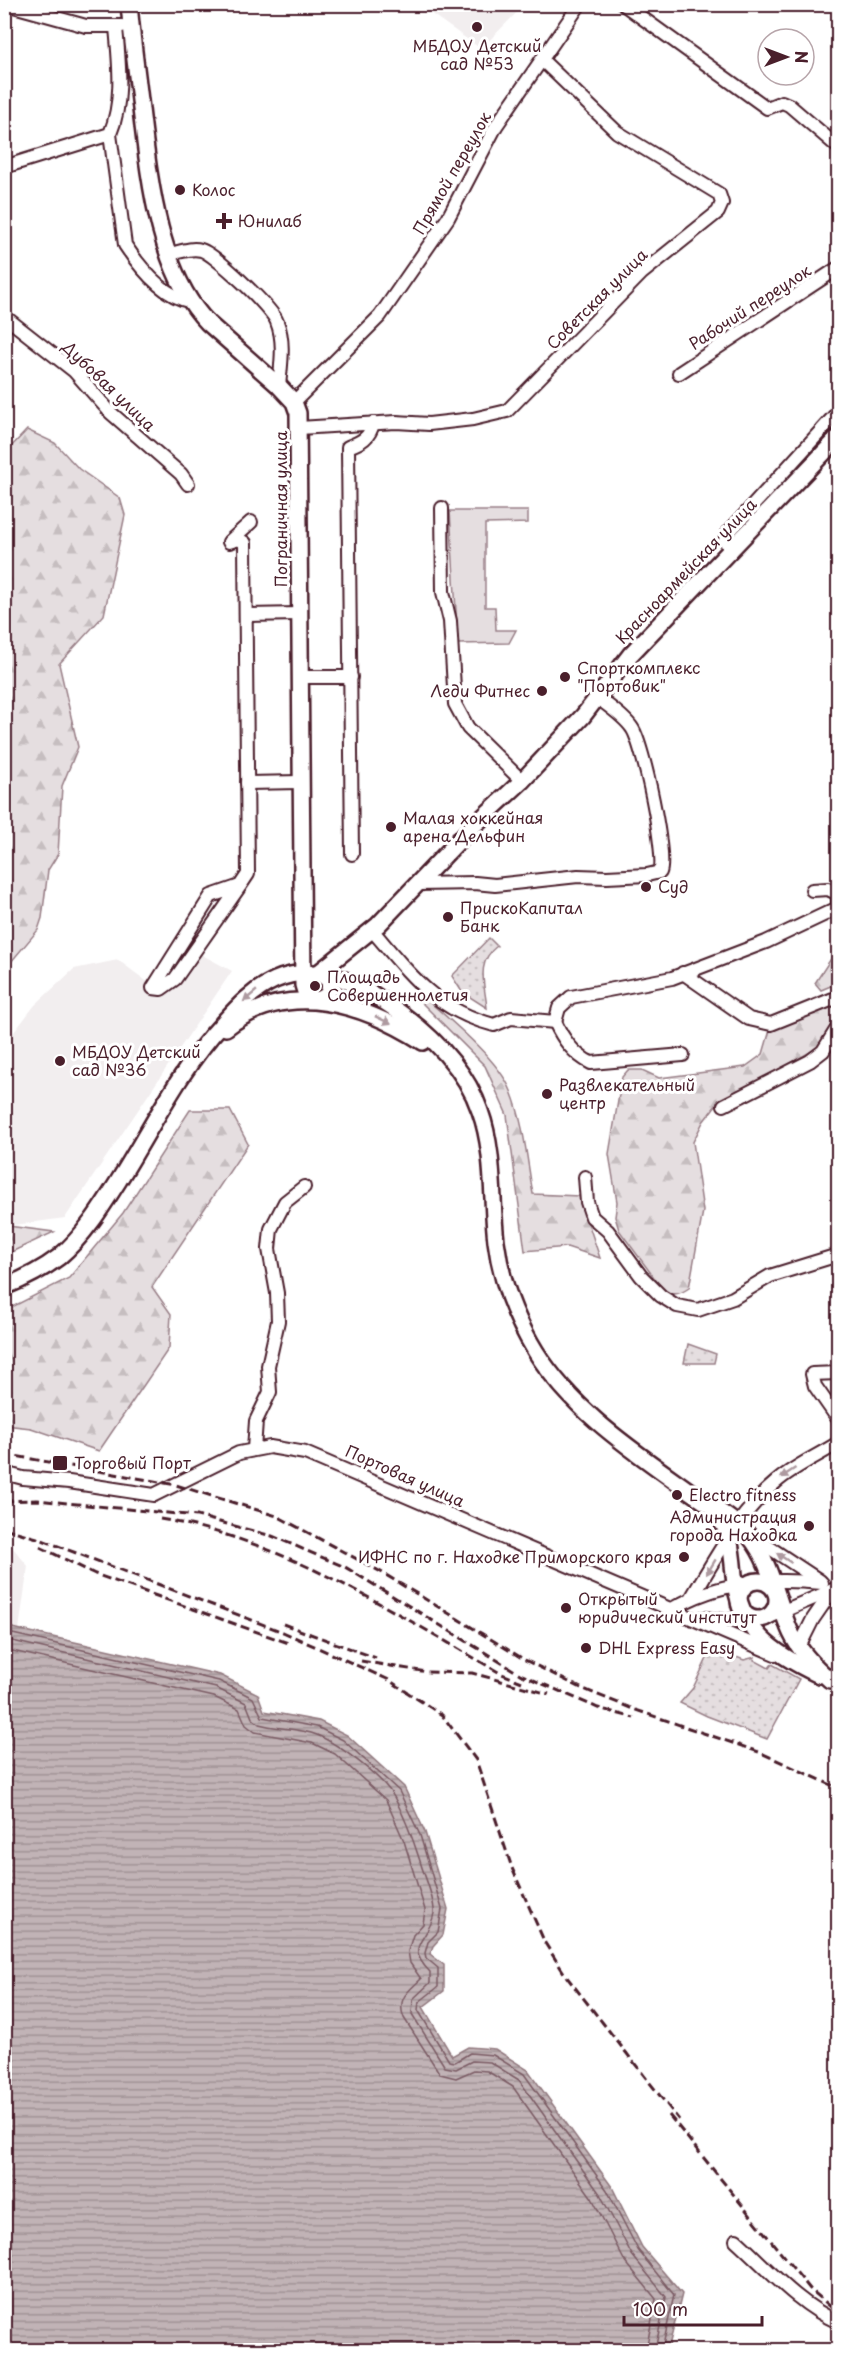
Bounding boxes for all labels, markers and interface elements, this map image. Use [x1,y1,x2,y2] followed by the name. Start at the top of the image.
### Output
[470,20,484,34] marker: МБДОУ Детский сад №53
[756,27,816,87] north arrow
[413,33,541,75] place label: МБДОУ Детский сад №53
[790,51,814,63] text: N
[406,106,496,238] street label: Прямой переулок
[192,177,235,201] place label: Колос
[173,183,187,197] marker: Колос
[238,208,302,232] place label: Юнилаб
[215,212,233,230] marker: Юнилаб
[540,242,652,354] street label: Советская улица
[684,257,816,355] street label: Рабочий переулок
[57,334,162,436] street label: Дубовая улица
[268,431,292,587] street label: Пограничная улица
[609,492,761,648] street label: Красноармейская улица
[577,655,700,697] place label: Спорткомплекс "Портовик"
[558,670,572,684] marker: Спорткомплекс "Портовик"
[431,678,530,702] place label: Леди Фитнес
[535,684,549,698] marker: Леди Фитнес
[403,805,543,847] place label: Малая хоккейная арена Дельфин
[384,820,398,834] marker: Малая хоккейная арена Дельфин
[658,874,688,898] place label: Суд
[639,880,653,894] marker: Суд
[460,895,583,937] place label: ПрискоКапитал Банк
[441,910,455,924] marker: ПрискоКапитал Банк
[327,964,469,1006] place label: Площадь Совершеннолетия
[308,979,322,993] marker: Площадь Совершеннолетия
[243,989,258,1002] one-way arrow
[375,1015,392,1024] one-way arrow
[72,1039,201,1081] place label: МБДОУ Детский сад №36
[53,1054,67,1068] marker: МБДОУ Детский сад №36
[559,1072,695,1114] place label: Развлекательный центр
[540,1087,554,1101] marker: Развлекательный центр
[342,1438,469,1512] street label: Портовая улица
[74,1450,191,1474] place label: Торговый Порт
[51,1454,69,1472] marker: Торговый Порт
[781,1467,797,1479] one-way arrow
[689,1482,796,1506] place label: Electro fitness
[670,1488,684,1502] marker: Electro fitness
[669,1504,797,1546] place label: Администрация города Находка
[802,1519,816,1533] marker: Администрация города Находка
[358,1544,672,1568] place label: ИФНС по г. Находке Приморского края
[677,1550,691,1564] marker: ИФНС по г. Находке Приморского края
[777,1552,793,1564] one-way arrow
[705,1559,716,1575] one-way arrow
[578,1586,757,1628] place label: Открытый юридический институт
[559,1601,573,1615] marker: Открытый юридический институт
[598,1635,735,1659] place label: DHL Express Easy
[579,1641,593,1655] marker: DHL Express Easy
[624,2289,762,2327] scale bar
[633,2295,688,2322] text: 100 m

